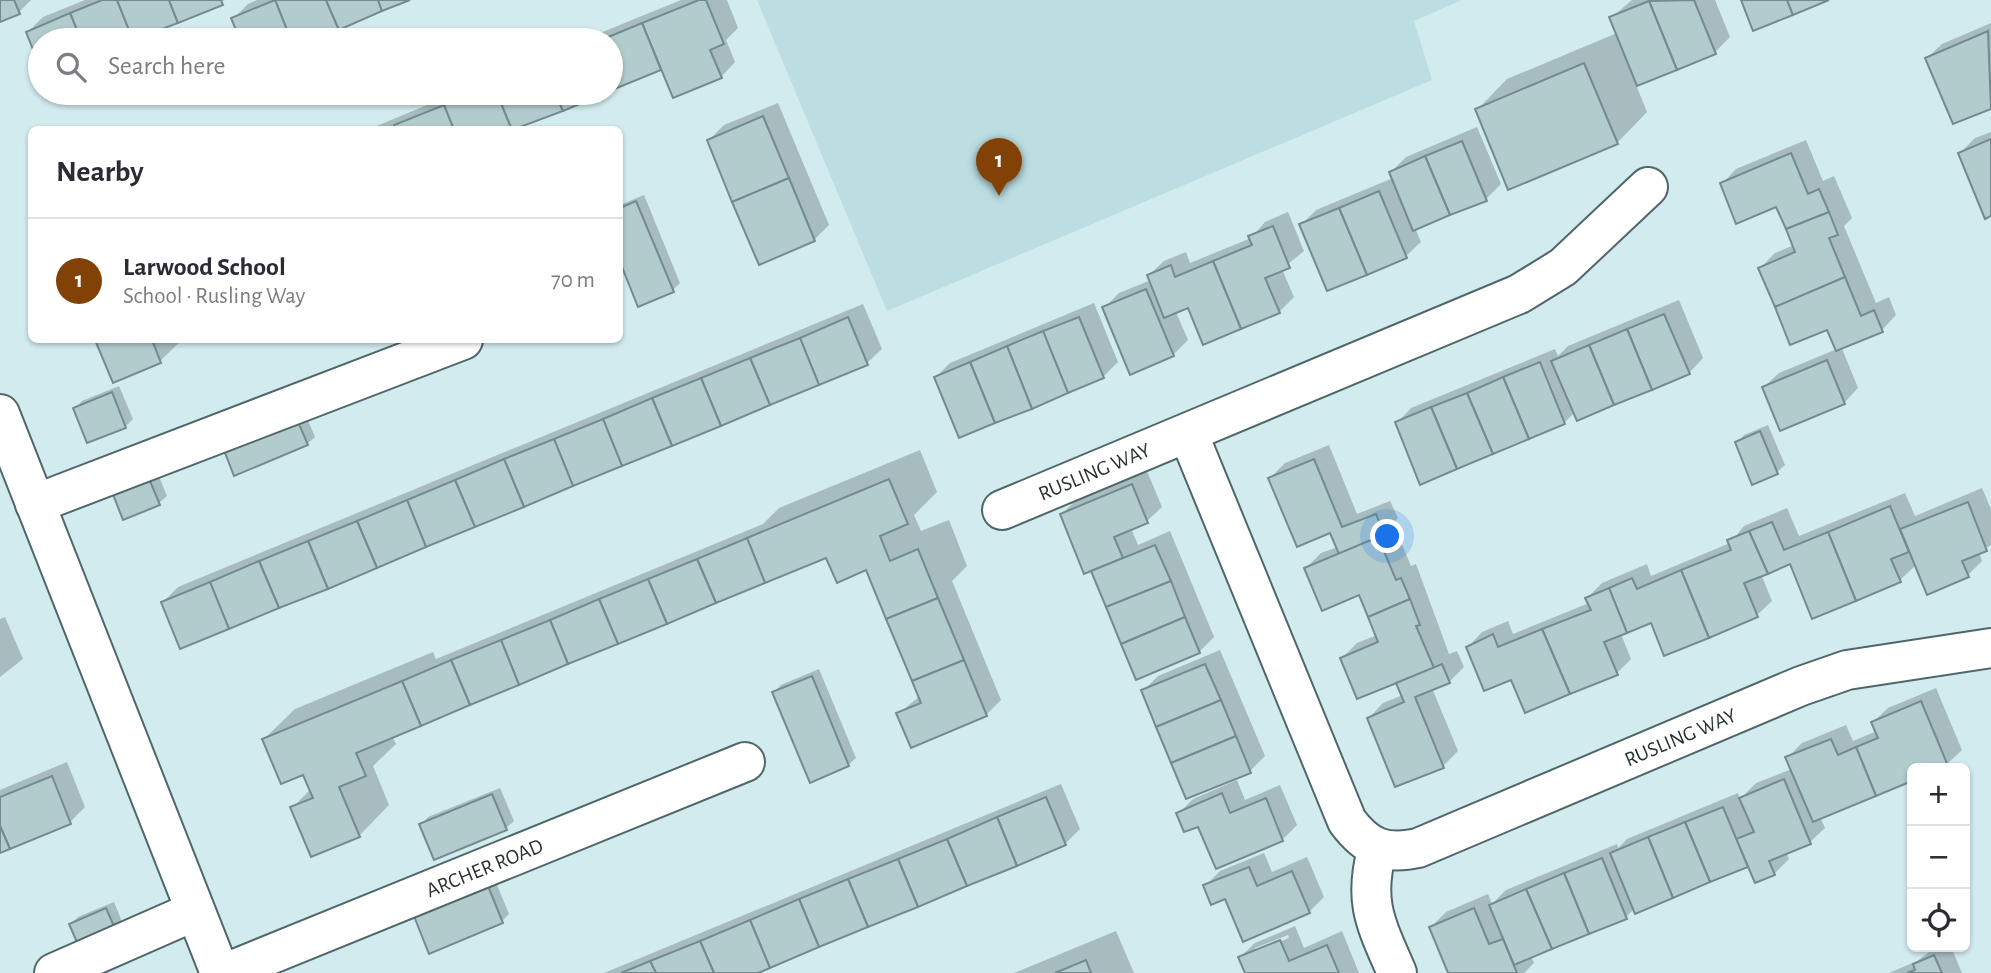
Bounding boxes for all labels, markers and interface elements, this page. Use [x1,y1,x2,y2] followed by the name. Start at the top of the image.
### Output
[28,28,623,105] search box
[52,48,90,86] icon: search
[108,53,226,79] text: Search here
[976,138,1022,196] pin: 1
[56,157,144,187] text: Nearby
[123,254,286,280] text: Larwood School
[75,269,83,292] text: 1
[551,269,595,292] text: 70 m
[123,285,305,308] text: School · Rusling Way
[1035,439,1154,505] street label: RUSLING WAY
[1370,519,1404,553] your location
[1622,705,1740,770] street label: RUSLING WAY
[1907,763,1970,952] map controls
[1907,763,1970,826] button: +
[1907,826,1970,889] button: −
[423,835,546,901] street label: ARCHER ROAD
[1907,889,1970,952] button: locate

